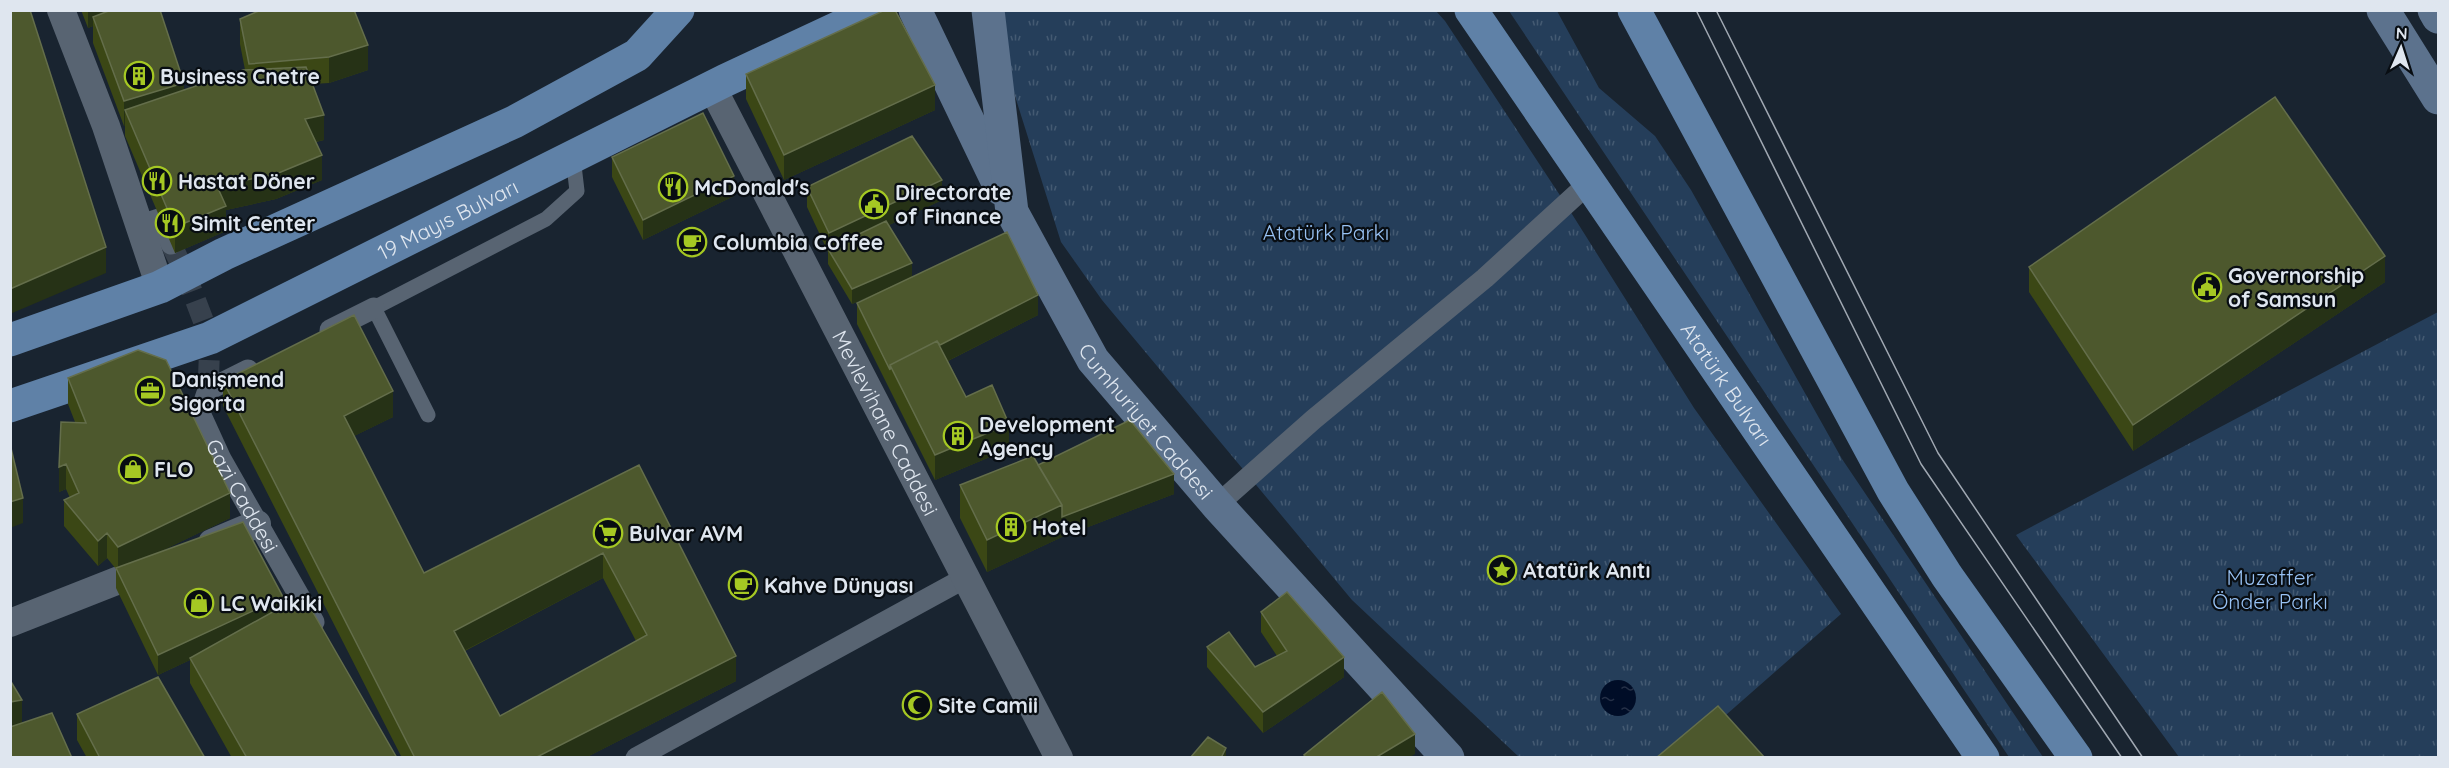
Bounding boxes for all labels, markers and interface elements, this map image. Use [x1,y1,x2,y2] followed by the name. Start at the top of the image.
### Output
[2371,18,2431,78] north arrow
[2395,23,2408,43] text: N
[123,60,155,92] building icon: Business Cnetre
[160,63,320,89] place label: Business Cnetre
[141,165,173,197] restaurant icon: Hastat Döner
[178,168,315,194] place label: Hastat Döner
[657,171,689,203] restaurant icon: McDonald's
[373,173,522,265] street label: 19 Mayıs Bulvarı
[694,174,809,200] place label: McDonald's
[895,179,1011,229] place label: Directorate of Finance
[858,188,890,220] public building icon: Directorate of Finance
[154,207,186,239] restaurant icon: Simit Center
[191,210,315,236] place label: Simit Center
[1263,219,1389,245] park label: Atatürk Parkı
[676,226,708,258] cafe icon: Columbia Coffee
[713,229,883,255] place label: Columbia Coffee
[2228,262,2364,312] place label: Governorship of Samsun
[2191,271,2223,303] public building icon: Governorship of Samsun
[1676,317,1778,451] street label: Atatürk Bulvarı
[827,326,944,520] street label: Mevlevihane Caddesi
[1073,339,1219,504] street label: Cumhuriyet Caddesi
[171,366,284,416] place label: Danişmend Sigorta
[134,375,166,407] office icon: Danişmend Sigorta
[979,411,1115,461] place label: Development Agency
[942,420,974,452] building icon: Development Agency
[201,435,285,557] street label: Gazi Caddesi
[117,453,149,485] shop icon: FLO
[154,456,193,482] place label: FLO
[995,511,1027,543] building icon: Hotel
[1032,514,1087,540] place label: Hotel
[592,517,624,549] supermarket icon: Bulvar AVM
[629,520,743,546] place label: Bulvar AVM
[1486,554,1518,586] place icon: Atatürk Anıtı
[1523,557,1650,583] place label: Atatürk Anıtı
[2212,564,2328,614] park label: Muzaffer Önder Parkı
[727,569,759,601] cafe icon: Kahve Dünyası
[764,572,913,598] place label: Kahve Dünyası
[183,587,215,619] shop icon: LC Waikiki
[220,590,322,616] place label: LC Waikiki
[901,689,933,721] mosque icon: Site Camii
[938,692,1038,718] place label: Site Camii

